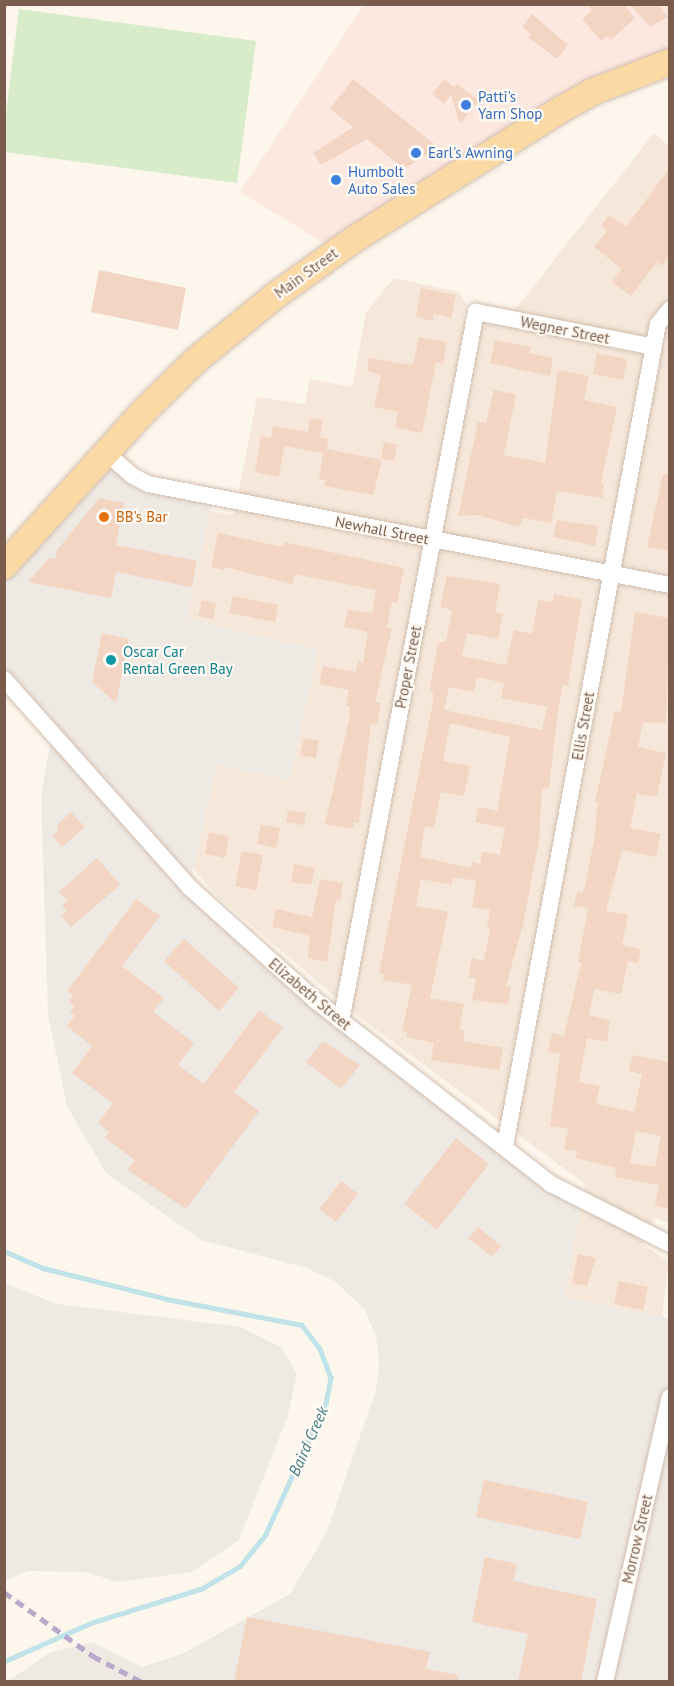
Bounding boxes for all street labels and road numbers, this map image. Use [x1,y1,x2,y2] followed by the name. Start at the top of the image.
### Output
[271,244,341,302] street label: Main Street
[519,313,611,347] street label: Wegner Street
[334,512,430,548] street label: Newhall Street
[391,624,425,710] street label: Proper Street
[568,690,598,762] street label: Ellis Street
[265,954,355,1034] street label: Elizabeth Street
[618,1492,656,1586] street label: Morrow Street

